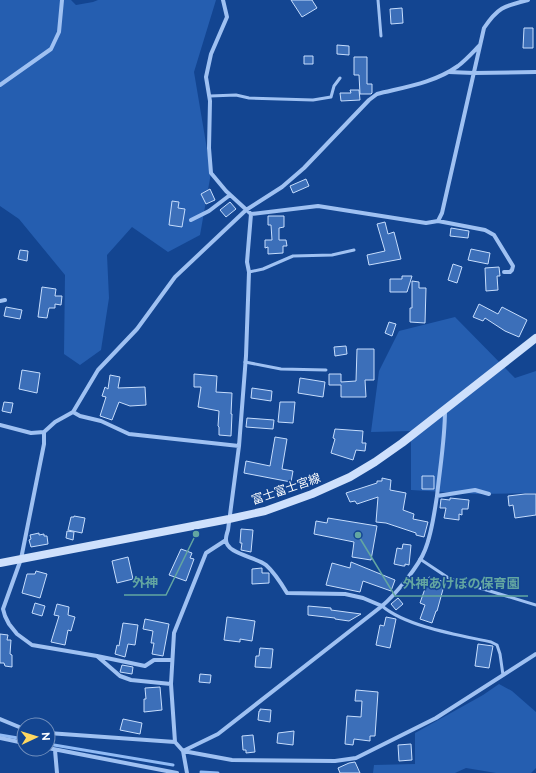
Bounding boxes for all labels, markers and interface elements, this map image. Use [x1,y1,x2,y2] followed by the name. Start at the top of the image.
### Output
[250,471,322,507] street label: 富士富士宮線
[124,570,166,595] callout: 外神
[395,571,528,596] callout: 外神あけぼの保育園
[132,575,158,590] text: 外神
[402,576,520,591] text: 外神あけぼの保育園
[16,717,56,757] north arrow
[39,732,52,741] text: N

